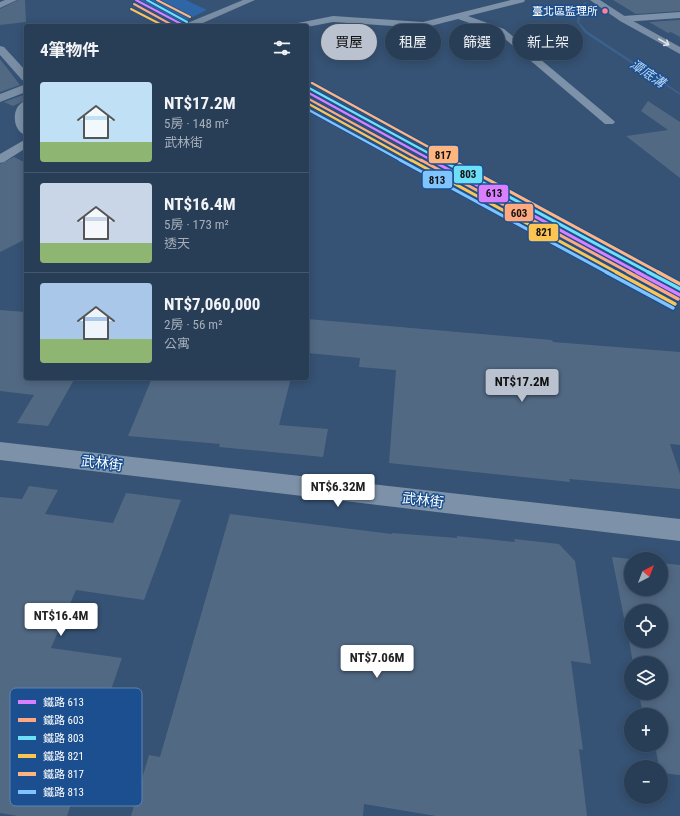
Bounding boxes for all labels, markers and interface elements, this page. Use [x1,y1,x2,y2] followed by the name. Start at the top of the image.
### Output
[532,5,598,18] place label: 臺北區監理所
[600,6,610,16] marker: 臺北區監理所
[321,24,377,60] chip: 買屋
[385,24,441,60] chip: 租屋
[449,24,505,60] chip: 篩選
[513,24,583,60] chip: 新上架
[271,37,293,59] icon: filters
[658,39,670,47] one-way arrow
[40,40,100,60] text: 4筆物件
[627,56,670,92] water label: 潭底溝
[164,93,236,113] text: NT$17.2M
[72,98,120,146] icon: home
[164,116,229,131] text: 5房 · 148 m²
[164,135,203,150] text: 武林街
[428,145,459,164] line badge: 817
[435,149,452,162] text: 817
[453,165,483,184] line badge: 803
[460,168,477,181] text: 803
[422,170,453,189] line badge: 813
[429,174,446,187] text: 813
[478,184,509,203] line badge: 613
[486,187,503,200] text: 613
[164,194,236,214] text: NT$16.4M
[72,199,120,247] icon: home
[504,203,534,222] line badge: 603
[511,207,528,220] text: 603
[164,217,229,232] text: 5房 · 173 m²
[528,223,559,242] line badge: 821
[536,226,552,239] text: 821
[164,236,190,251] text: 透天
[164,294,260,314] text: NT$7,060,000
[72,299,120,347] icon: home
[164,317,222,332] text: 2房 · 56 m²
[164,336,190,351] text: 公寓
[481,369,563,403] pin: NT$17.2M
[495,374,549,389] text: NT$17.2M
[80,453,124,473] street label: 武林街
[297,474,379,508] pin: NT$6.32M
[311,479,365,494] text: NT$6.32M
[401,490,445,510] street label: 武林街
[624,552,668,596] north arrow
[624,552,668,804] map controls
[20,603,102,637] pin: NT$16.4M
[624,604,668,648] button: locate
[34,608,88,623] text: NT$16.4M
[336,645,418,679] pin: NT$7.06M
[350,650,404,665] text: NT$7.06M
[624,656,668,700] button: layers
[10,688,142,806] legend
[43,696,84,709] text: 鐵路 613
[624,708,668,752] button: +
[43,714,84,727] text: 鐵路 603
[43,732,84,745] text: 鐵路 803
[43,750,84,763] text: 鐵路 821
[624,760,668,804] button: −
[43,768,84,781] text: 鐵路 817
[43,786,84,799] text: 鐵路 813

